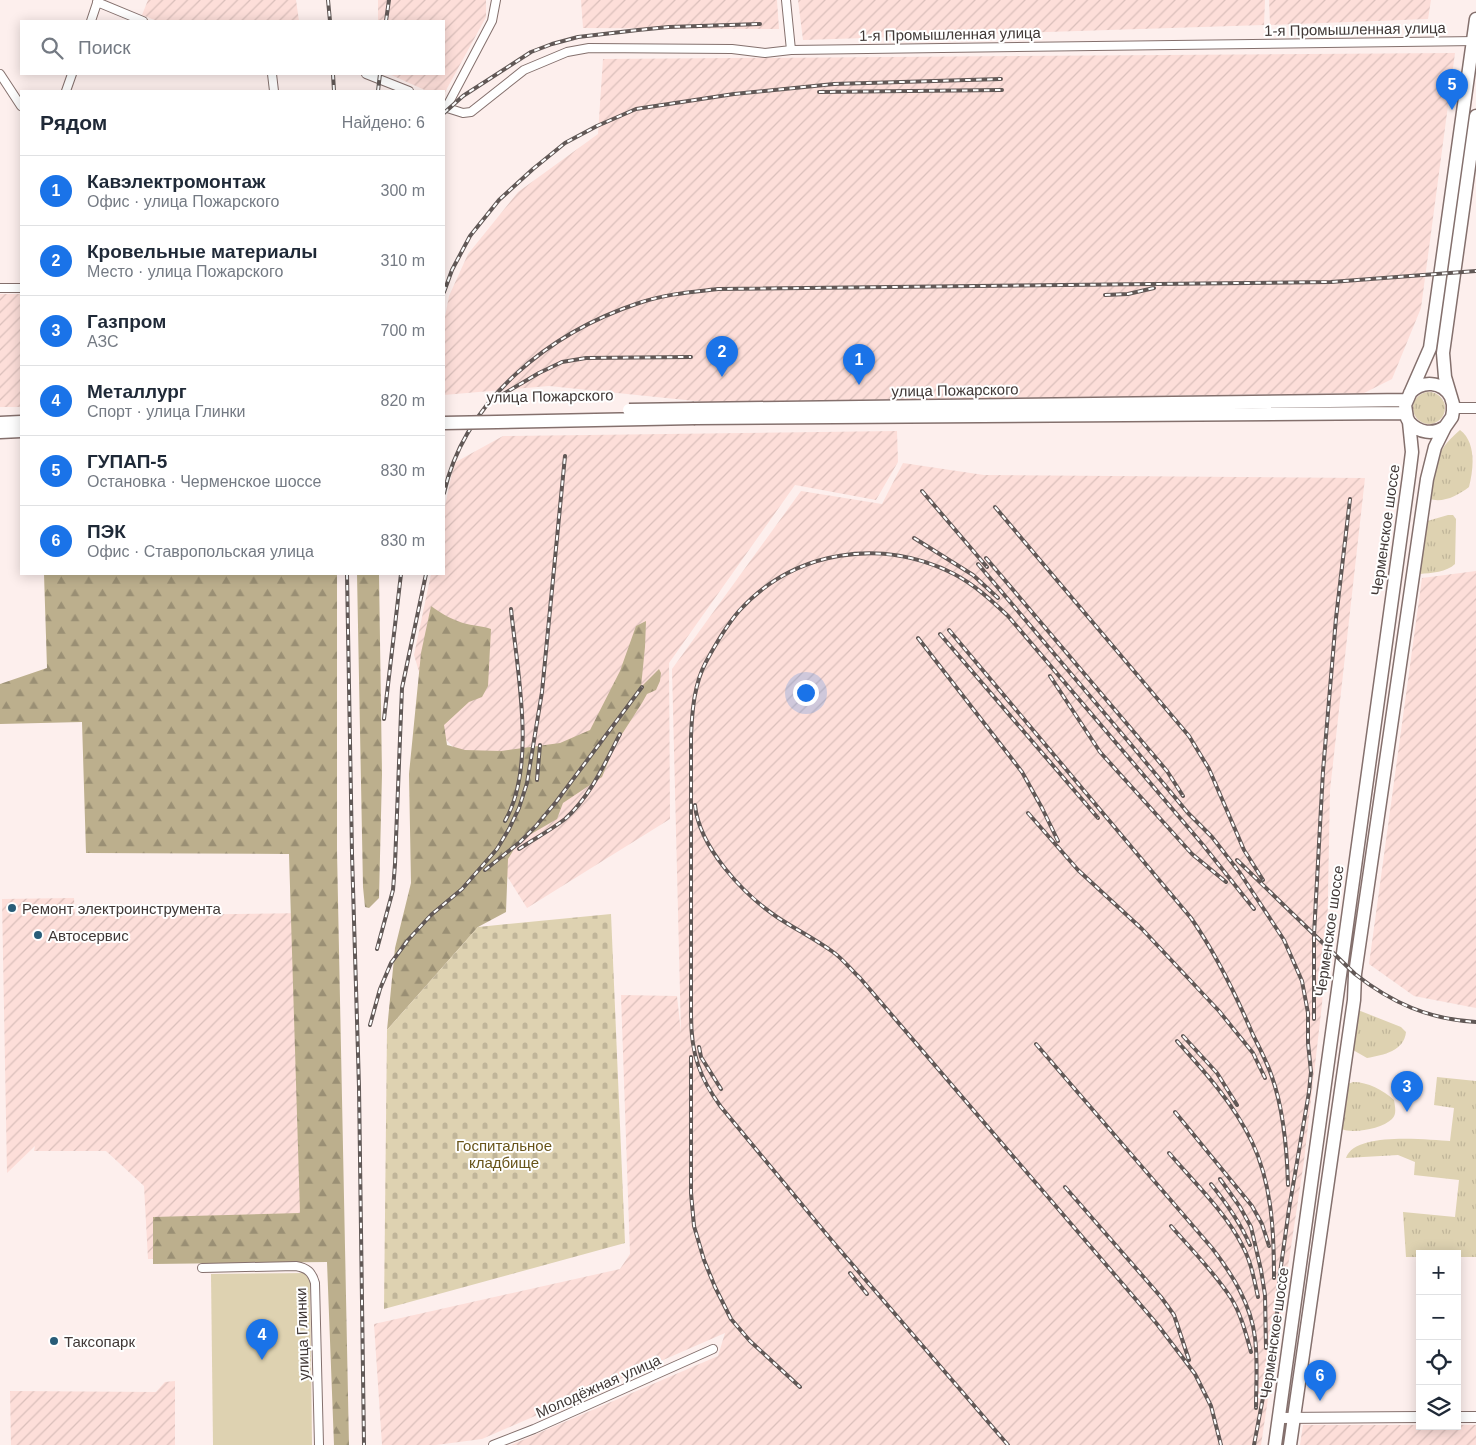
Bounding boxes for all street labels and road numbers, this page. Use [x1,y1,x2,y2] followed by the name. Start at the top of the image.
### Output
[1264,19,1447,39] street label: 1-я Промышленная улица
[859,24,1042,44] street label: 1-я Промышленная улица
[891,380,1019,400] street label: улица Пожарского
[486,386,614,406] street label: улица Пожарского
[1367,463,1403,597] street label: Черменское шоссе
[1311,864,1347,998] street label: Черменское шоссе
[1256,1266,1292,1400] street label: Черменское шоссе
[292,1287,312,1381] street label: улица Глинки
[533,1351,664,1421] street label: Молодёжная улица

